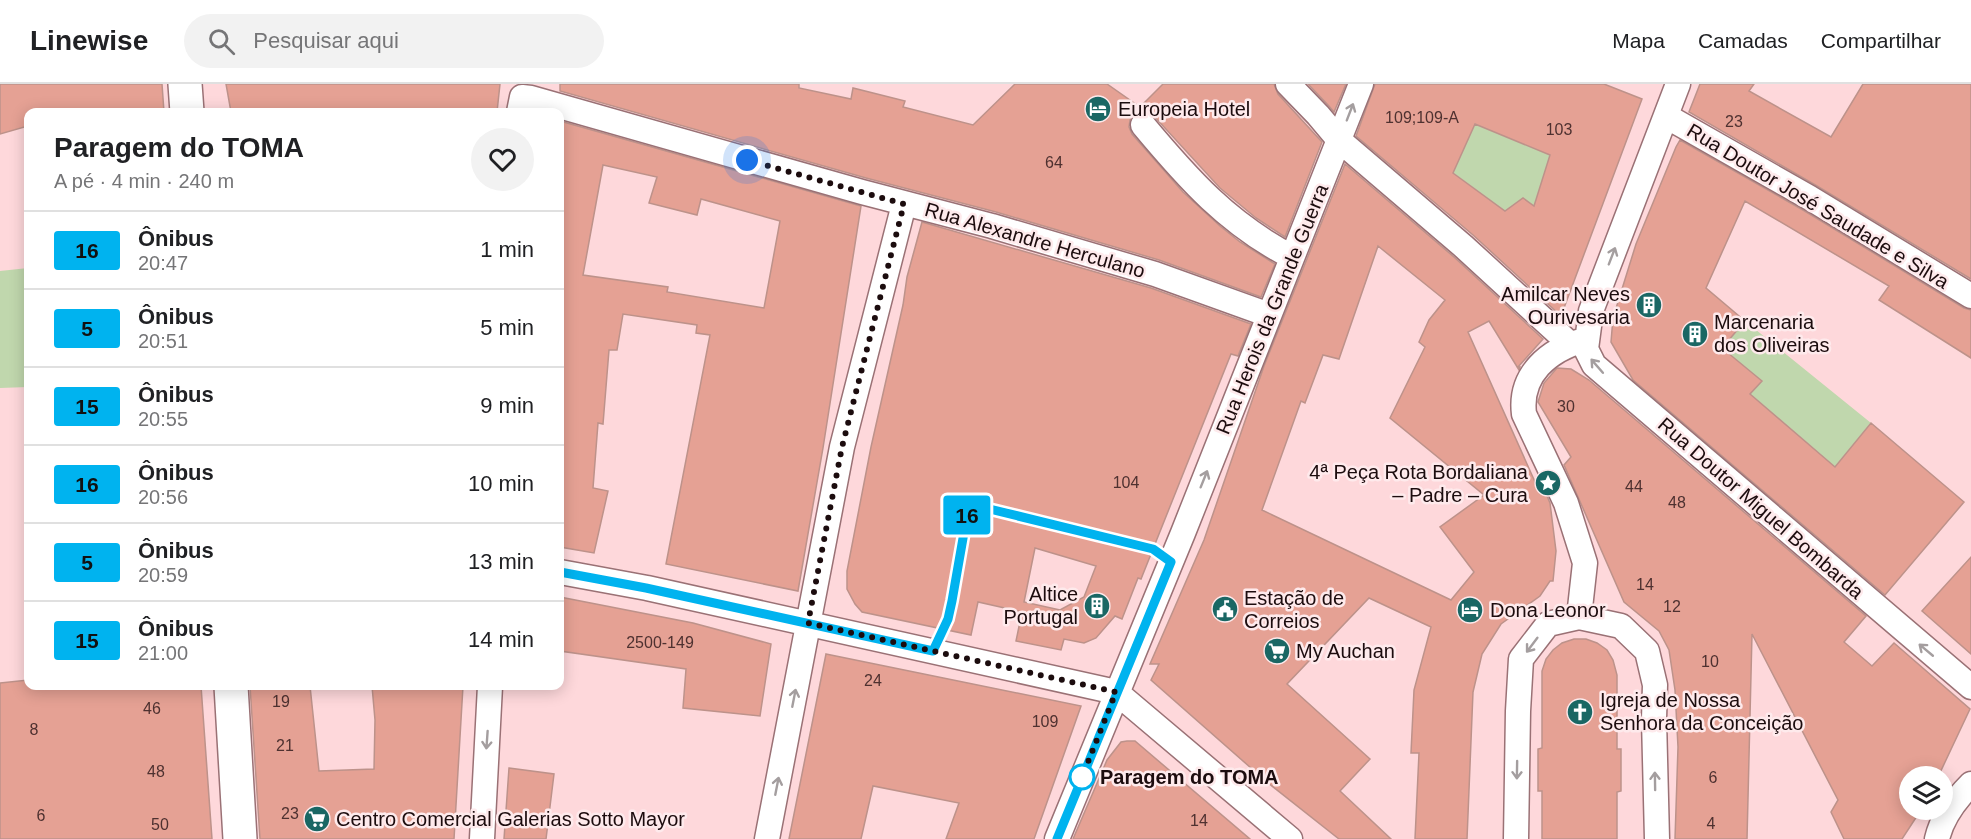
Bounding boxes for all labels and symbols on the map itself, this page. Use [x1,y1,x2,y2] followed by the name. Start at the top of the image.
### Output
[1083,94,1113,124] hotel icon: Europeia Hotel
[1118,98,1250,120] place label: Europeia Hotel
[1345,103,1356,122] one-way arrow
[1385,109,1459,126] house number: 109;109-A
[1725,113,1743,130] house number: 23
[1683,119,1954,293] street label: Rua Doutor José Saudade e Silva
[1546,121,1572,138] house number: 103
[732,145,762,175] your location
[1045,154,1063,171] house number: 64
[1212,180,1333,437] street label: Rua Herois da Grande Guerra
[922,198,1148,282] street label: Rua Alexandre Herculano
[1607,247,1618,266] one-way arrow
[1501,283,1631,328] place label: Amilcar Neves Ourivesaria
[1634,290,1664,320] building icon: Amilcar Neves Ourivesaria
[1714,311,1830,356] place label: Marcenaria dos Oliveiras
[1680,319,1710,349] building icon: Marcenaria dos Oliveiras
[1591,359,1605,375] one-way arrow
[1557,398,1575,415] house number: 30
[1654,413,1869,604] street label: Rua Doutor Miguel Bombarda
[1309,461,1529,506] place label: 4ª Peça Rota Bordaliana – Padre – Cura
[1533,468,1563,498] place icon: 4ª Peça Rota Bordaliana – Padre – Cura
[1199,470,1210,488] one-way arrow
[1113,474,1139,491] house number: 104
[1625,478,1643,495] house number: 44
[1668,494,1686,511] house number: 48
[940,496,994,534] line badge: 16
[1636,576,1654,593] house number: 14
[1004,583,1078,628] place label: Altice Portugal
[1244,587,1344,632] place label: Estação de Correios
[1082,591,1112,621] building icon: Altice Portugal
[1210,594,1240,624] public building icon: Estação de Correios
[1455,595,1485,625] hotel icon: Dona Leonor
[1663,598,1681,615] house number: 12
[1490,599,1606,621] place label: Dona Leonor
[626,634,694,651] house number: 2500-149
[1262,636,1292,666] supermarket icon: My Auchan
[1526,636,1538,652] one-way arrow
[1296,640,1395,662] place label: My Auchan
[1919,643,1934,657] one-way arrow
[1701,653,1719,670] house number: 10
[864,672,882,689] house number: 24
[789,689,800,708] one-way arrow
[1600,689,1803,734] place label: Igreja de Nossa Senhora da Conceição
[272,693,290,710] house number: 19
[1565,697,1595,727] church icon: Igreja de Nossa Senhora da Conceição
[143,700,161,717] house number: 46
[1032,713,1058,730] house number: 109
[30,721,39,738] house number: 8
[481,730,492,750] one-way arrow
[276,737,294,754] house number: 21
[1511,759,1523,779] one-way arrow
[147,763,165,780] house number: 48
[1069,764,1095,790] marker: Paragem do TOMA
[1100,766,1279,788] place label: Paragem do TOMA
[1709,769,1718,786] house number: 6
[1650,771,1661,791] one-way arrow
[772,777,783,797] one-way arrow
[302,804,332,834] supermarket icon: Centro Comercial Galerias Sotto Mayor
[281,805,299,822] house number: 23
[37,807,46,824] house number: 6
[336,808,685,830] place label: Centro Comercial Galerias Sotto Mayor
[1190,812,1208,829] house number: 14
[1707,815,1716,832] house number: 4
[151,816,169,833] house number: 50

